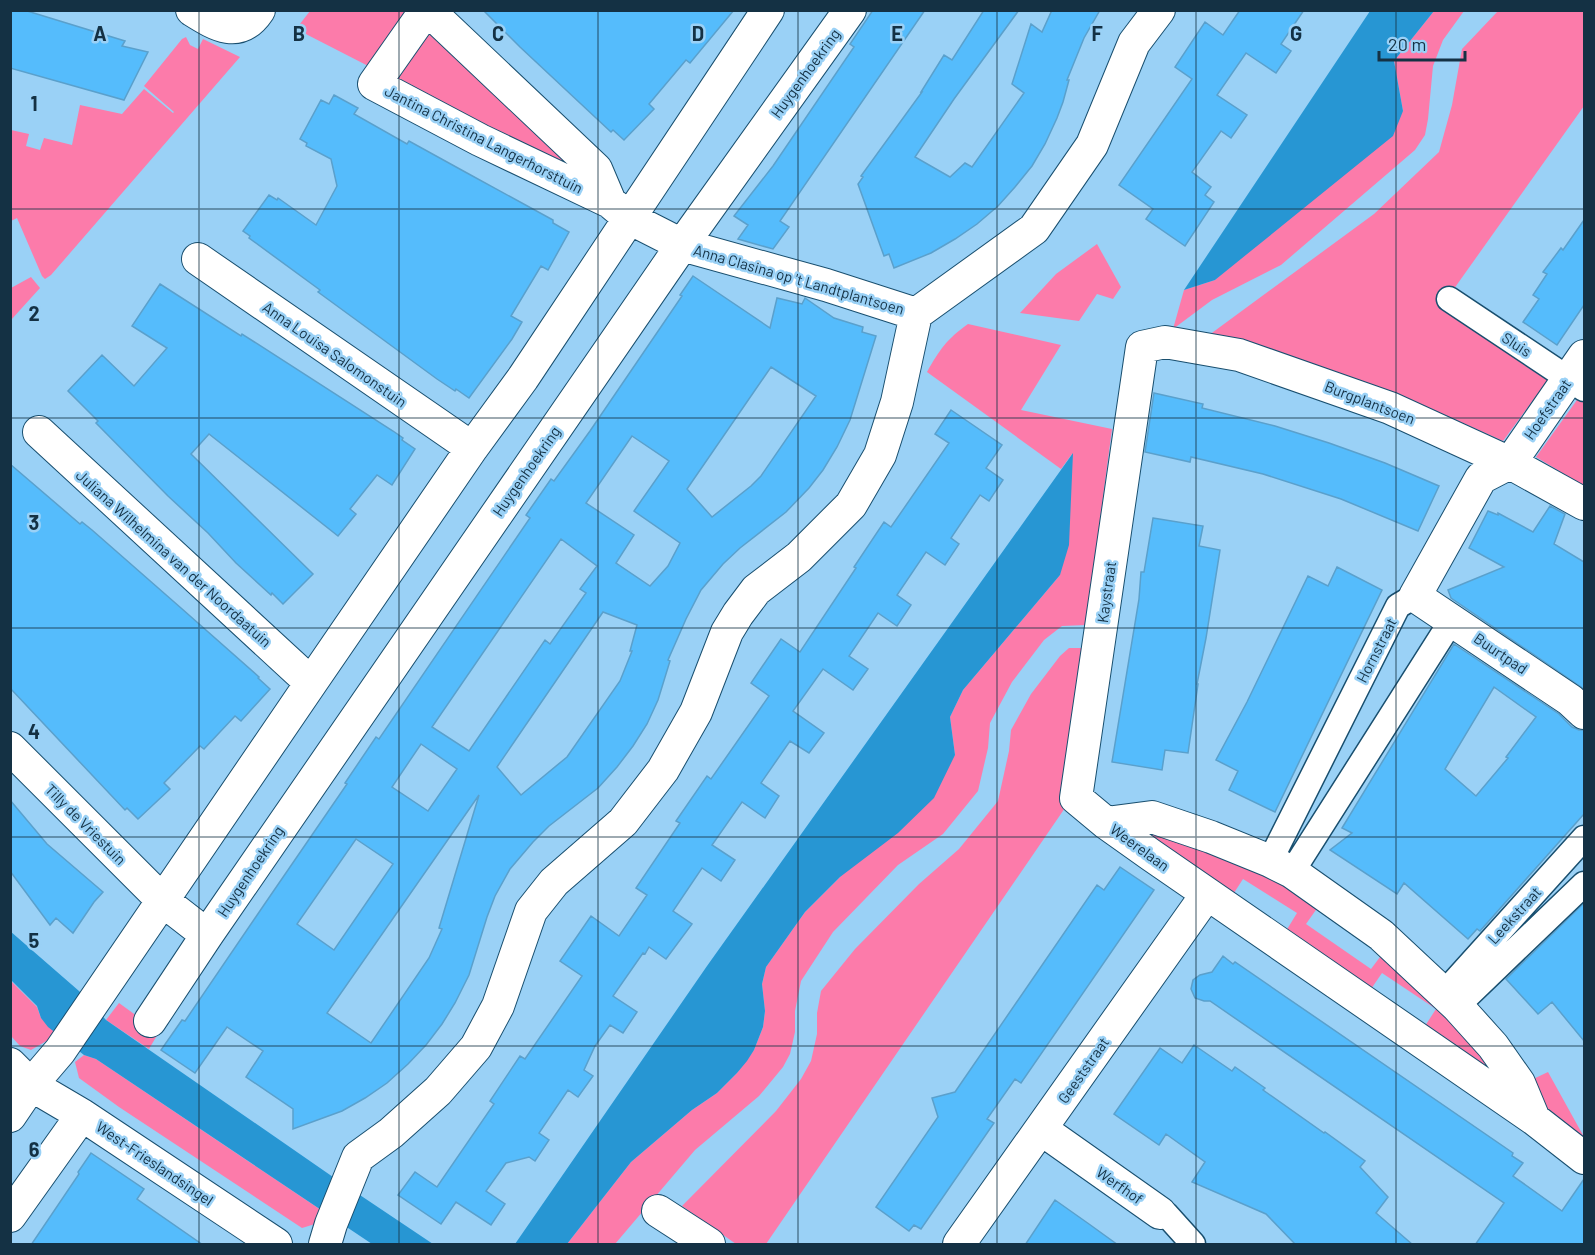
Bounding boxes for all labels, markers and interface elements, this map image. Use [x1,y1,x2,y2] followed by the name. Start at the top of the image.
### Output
[93,21,107,45] text: A
[293,21,305,45] text: B
[492,21,504,45] text: C
[692,21,704,45] text: D
[891,21,903,45] text: E
[1091,21,1103,45] text: F
[1290,21,1302,45] text: G
[1379,24,1464,62] scale bar
[767,25,843,121] street label: Huygenhoekring
[1388,33,1426,55] text: 20 m
[382,81,586,197] street label: Jantina Christina Langerhorsttuin
[30,91,38,115] text: 1
[692,240,906,318] street label: Anna Clasina op 't Landtplantsoen
[260,297,410,411] street label: Anna Louisa Salomonstuin
[28,301,40,325] text: 2
[1499,328,1535,360] street label: Sluis
[1520,375,1574,443] street label: Hoefstraat
[1322,377,1418,427] street label: Burgplantsoen
[488,423,564,519] street label: Huygenhoekring
[73,466,275,650] street label: Juliana Wilhelmina van der Noordaatuin
[29,510,39,534] text: 3
[1093,560,1119,624] street label: Kaystraat
[1352,615,1400,685] street label: Hornstraat
[1471,629,1531,677] street label: Buurtpad
[28,719,40,743] text: 4
[42,780,130,868] street label: Tilly de Vriestuin
[1107,820,1173,874] street label: Weerelaan
[213,822,287,920] street label: Huygenhoekring
[1484,883,1544,947] street label: Leekstraat
[29,928,40,952] text: 5
[1054,1033,1112,1107] street label: Geeststraat
[93,1117,217,1209] street label: West-Frieslandsingel
[29,1137,40,1161] text: 6
[1093,1162,1147,1208] street label: Werfhof

